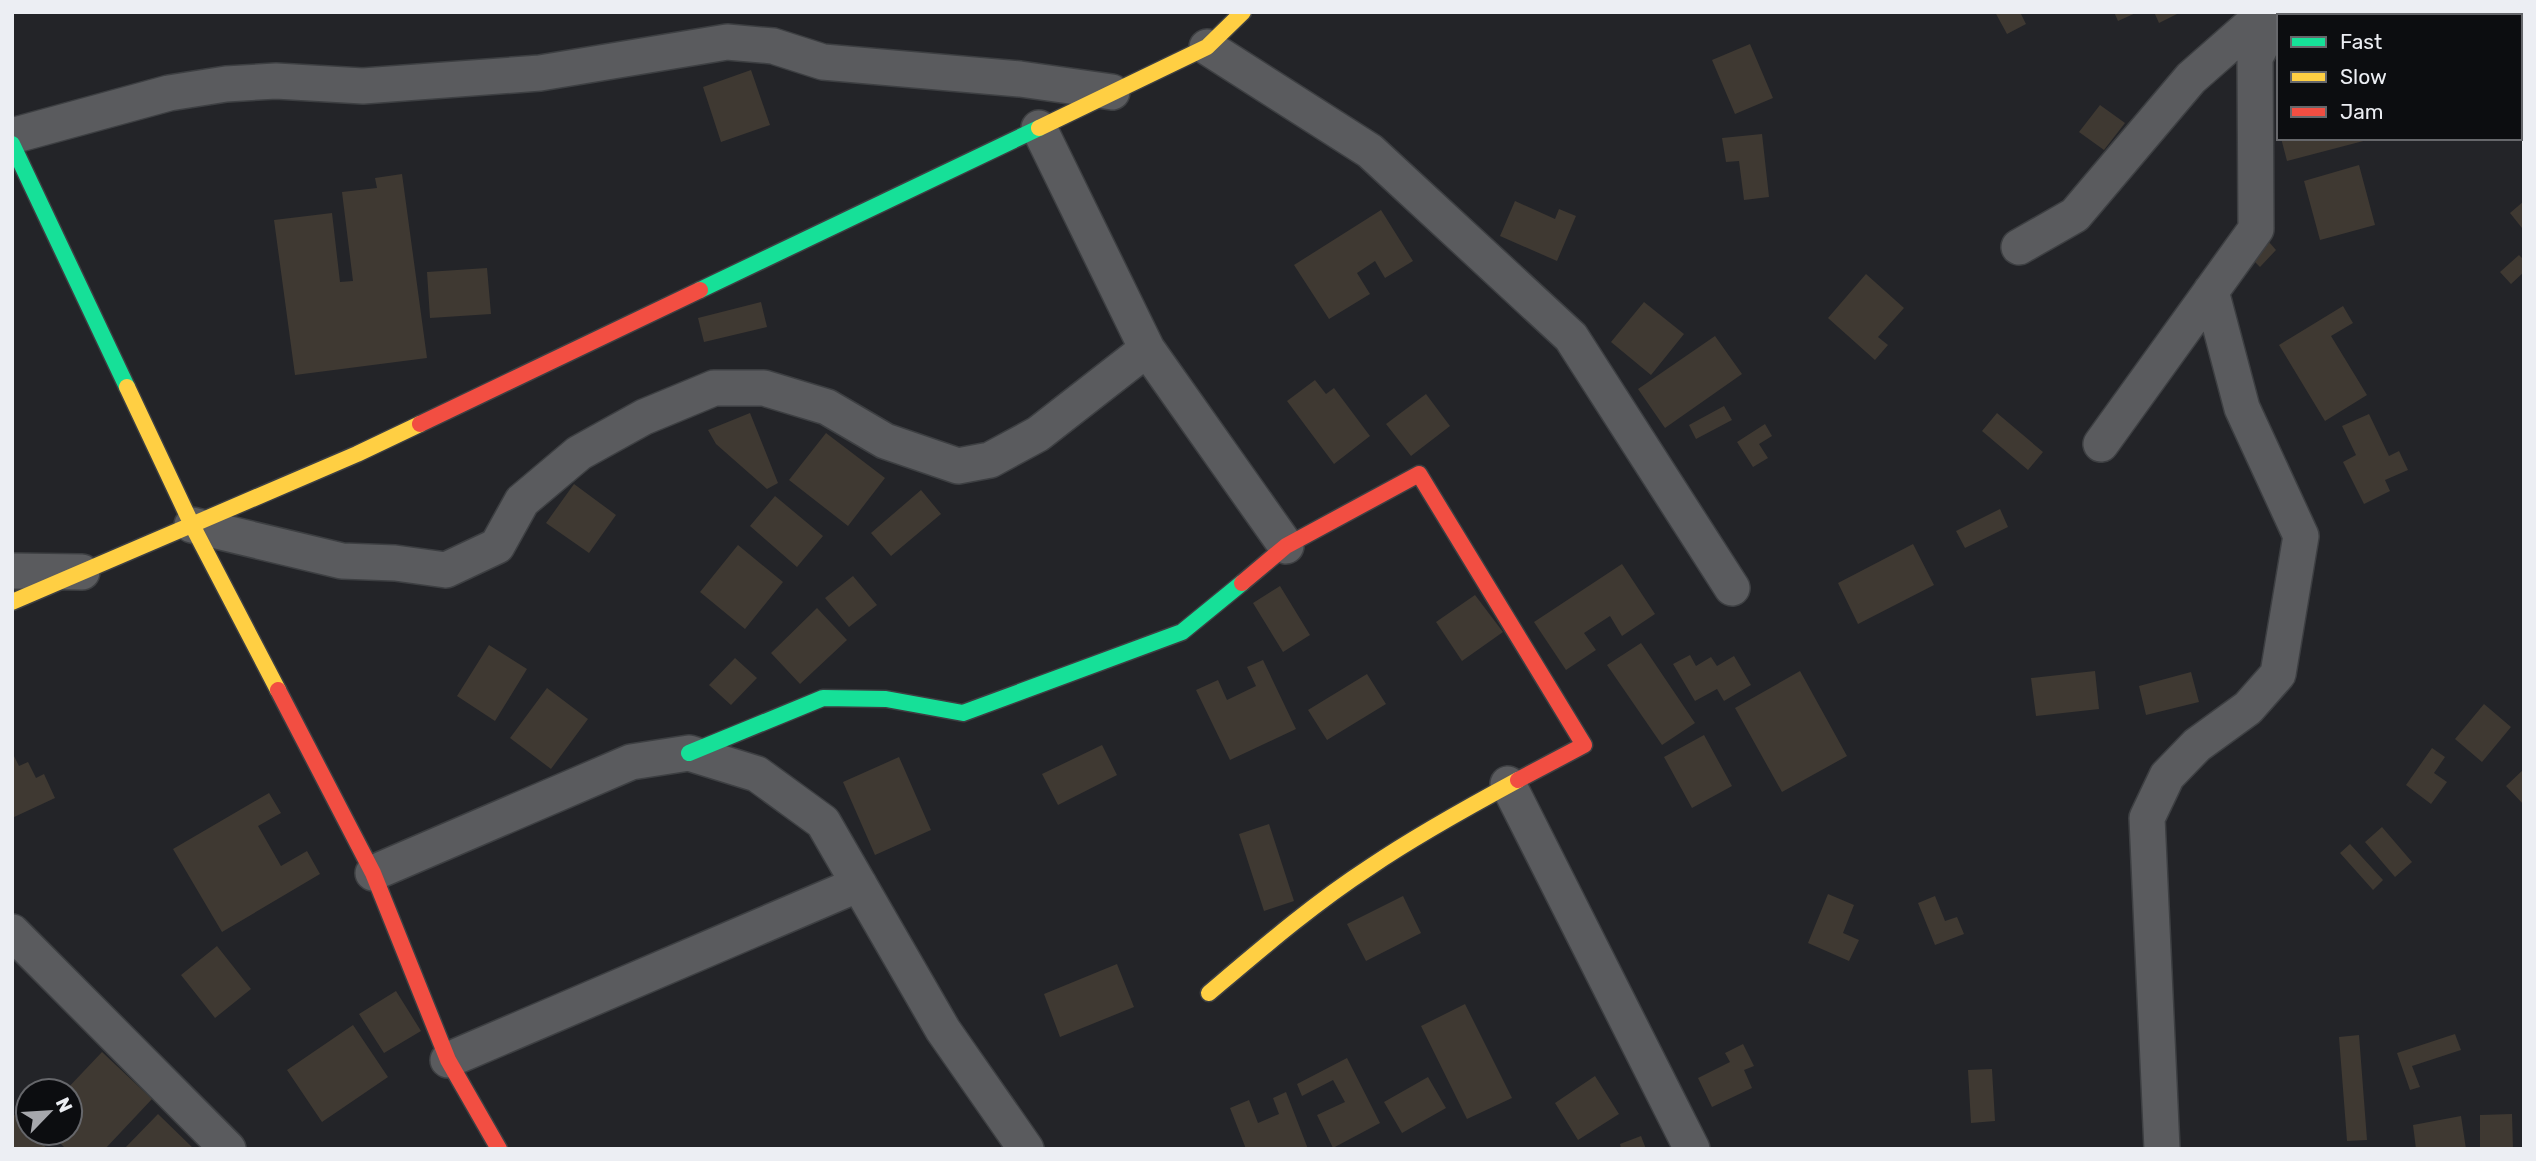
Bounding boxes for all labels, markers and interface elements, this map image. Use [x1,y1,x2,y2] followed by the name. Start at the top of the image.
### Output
[2277,14,2522,140] legend
[2340,29,2382,54] text: Fast
[2340,64,2387,89] text: Slow
[2340,99,2384,124] text: Jam
[14,1077,84,1147] north arrow
[51,1094,77,1116] text: N

